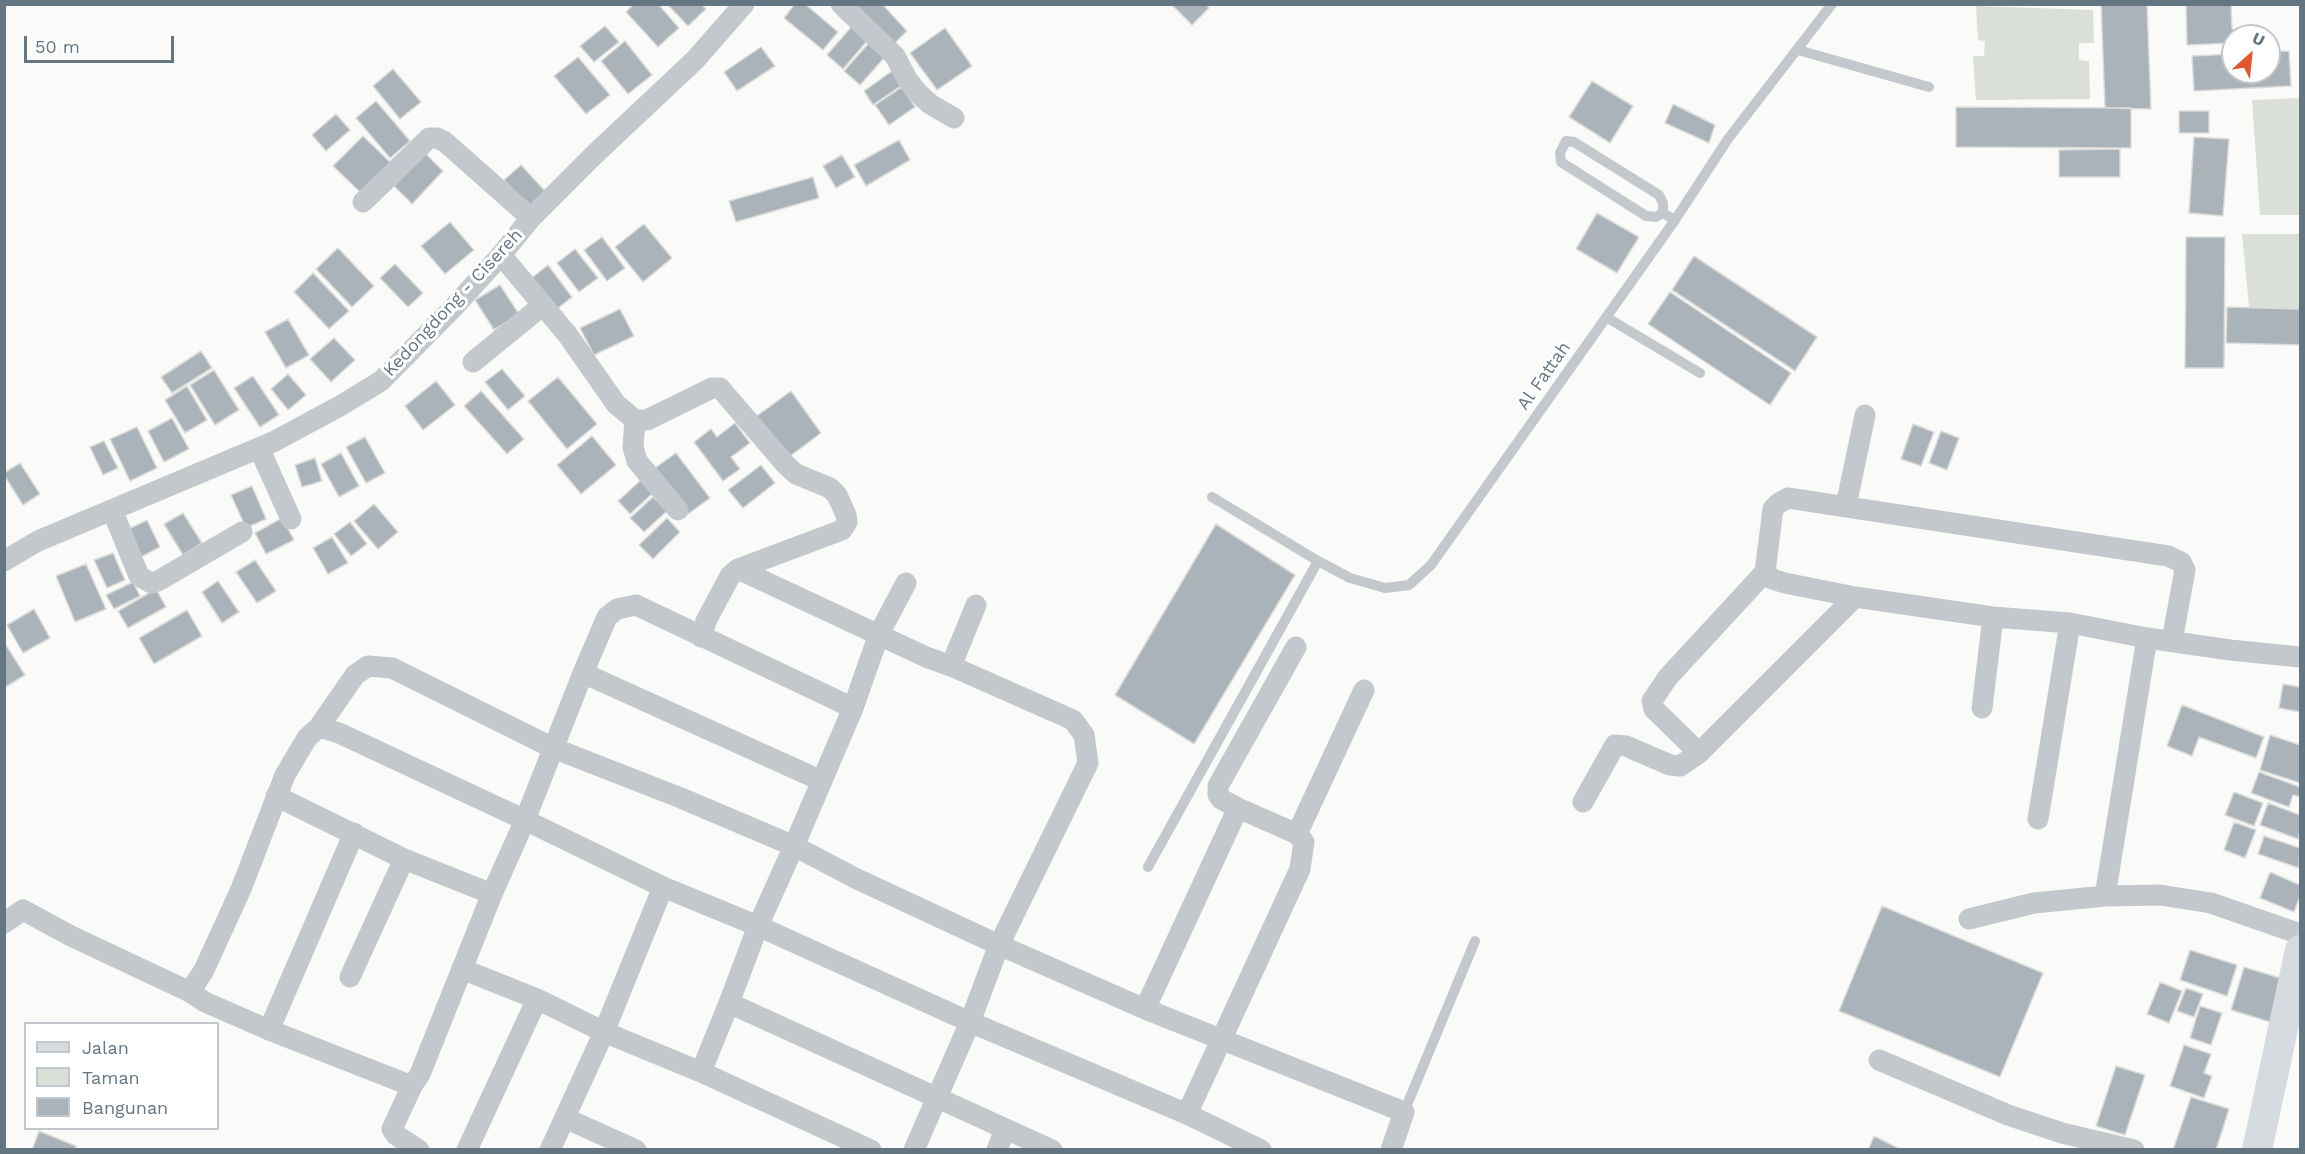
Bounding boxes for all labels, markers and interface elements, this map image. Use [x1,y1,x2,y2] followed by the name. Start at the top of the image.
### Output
[27,24,177,62] scale bar
[2221,24,2281,84] north arrow
[2249,28,2268,50] text: U
[35,36,80,57] text: 50 m
[379,225,527,381] street label: Kedongdong - Cisereh
[1513,338,1575,414] street label: Al Fattah
[24,1022,219,1130] legend
[82,1037,129,1058] text: Jalan
[82,1067,140,1088] text: Taman
[82,1097,168,1118] text: Bangunan

